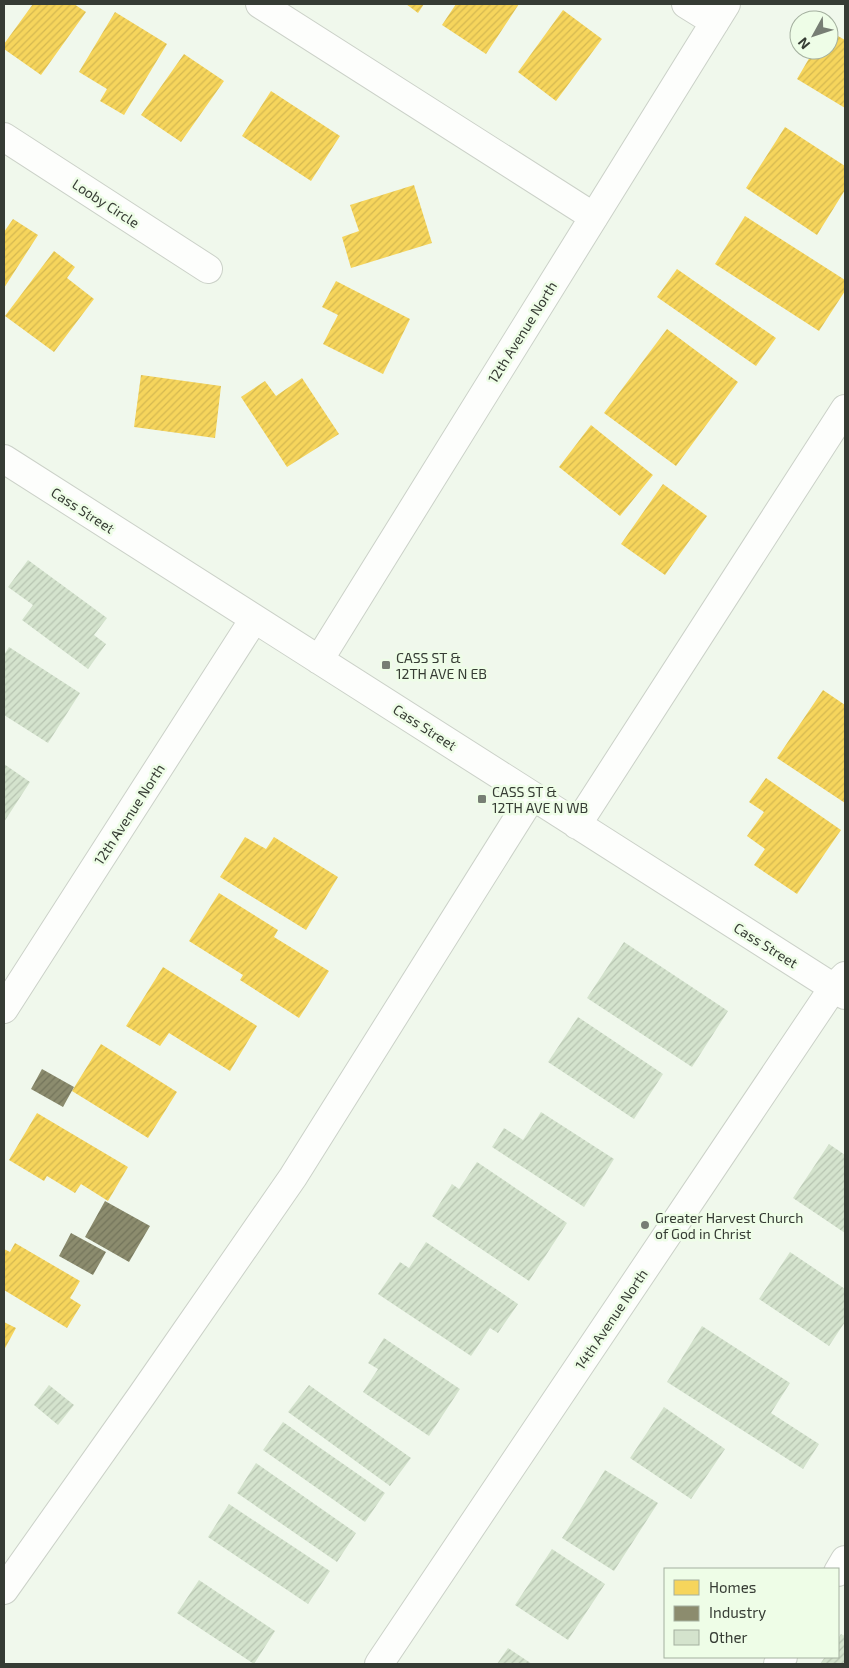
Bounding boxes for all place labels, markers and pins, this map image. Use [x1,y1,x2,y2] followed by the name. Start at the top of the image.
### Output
[396,649,487,682] place label: CASS ST & 12TH AVE N EB
[380,659,392,671] marker: CASS ST & 12TH AVE N EB
[492,783,588,816] place label: CASS ST & 12TH AVE N WB
[476,793,488,805] marker: CASS ST & 12TH AVE N WB
[655,1209,803,1242] place label: Greater Harvest Church of God in Christ
[639,1219,651,1231] marker: Greater Harvest Church of God in Christ

